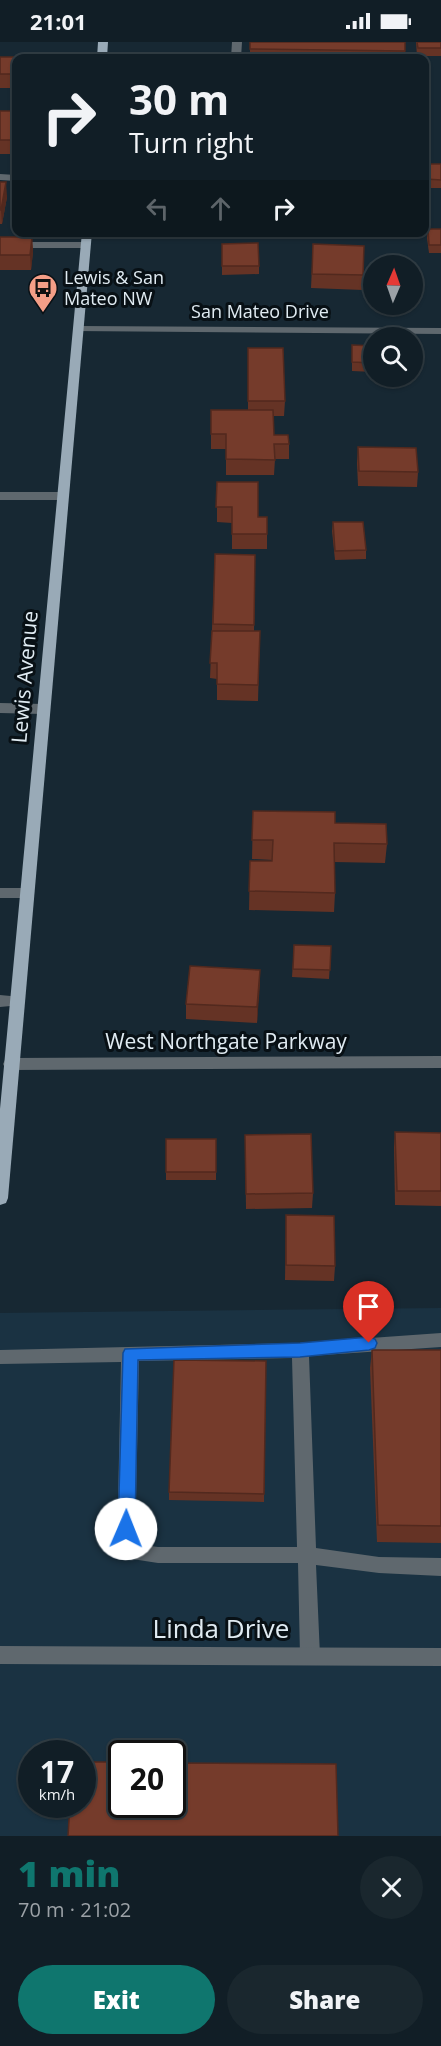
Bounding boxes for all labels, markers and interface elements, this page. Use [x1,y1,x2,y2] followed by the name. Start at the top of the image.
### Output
[30,6,87,36] text: 21:01
[129,70,229,127] text: 30 m
[30,78,108,156] icon: right
[129,124,254,161] text: Turn right
[141,192,174,225] icon: left
[204,192,237,225] icon: ahead
[267,192,300,225] icon: right
[363,255,423,315] north arrow
[363,255,423,387] map controls
[64,265,164,310] place label: Lewis & San Mateo NW
[27,272,59,314] bus stop icon: Lewis & San Mateo NW
[191,299,329,323] street label: San Mateo Drive
[363,327,423,387] button: search
[4,609,44,744] street label: Lewis Avenue
[105,1027,347,1055] street label: West Northgate Parkway
[343,1281,394,1343] pin
[352,1290,385,1323] icon: arrive
[94,1497,158,1561] position arrow
[153,1610,289,1646] street label: Linda Drive
[108,1740,186,1818] speed limit sign: 20
[40,1751,74,1792] text: 17
[39,1784,75,1804] text: km/h
[18,1849,120,1898] text: 1 min
[360,1856,423,1919] button: close
[18,1896,131,1923] text: 70 m · 21:02
[18,1965,215,2034] button: Exit
[227,1965,423,2034] button: Share

